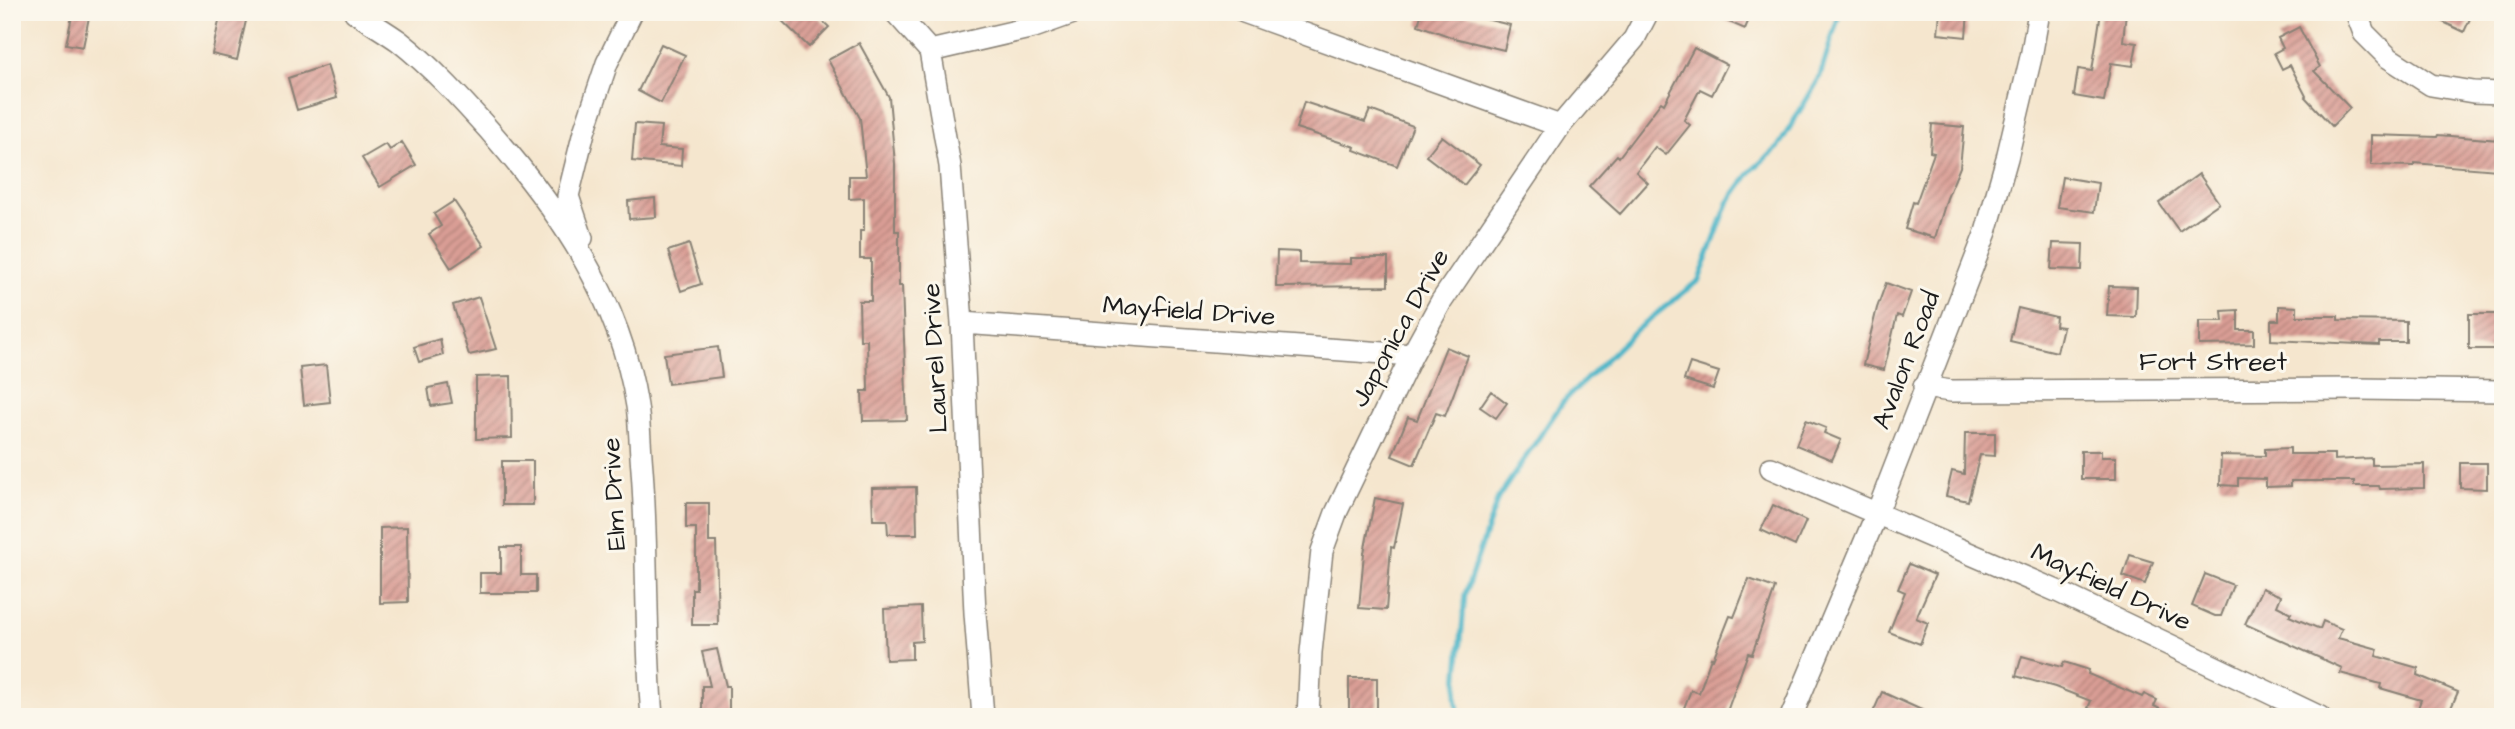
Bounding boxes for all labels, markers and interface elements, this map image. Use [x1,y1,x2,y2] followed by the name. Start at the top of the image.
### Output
[1342,242,1458,414] street label: Japonica Drive
[913,282,957,434] street label: Laurel Drive
[1863,286,1949,434] street label: Avalon Road
[1101,287,1277,337] street label: Mayfield Drive
[2139,344,2288,380] street label: Fort Street
[593,437,635,551] street label: Elm Drive
[2024,534,2197,642] street label: Mayfield Drive

